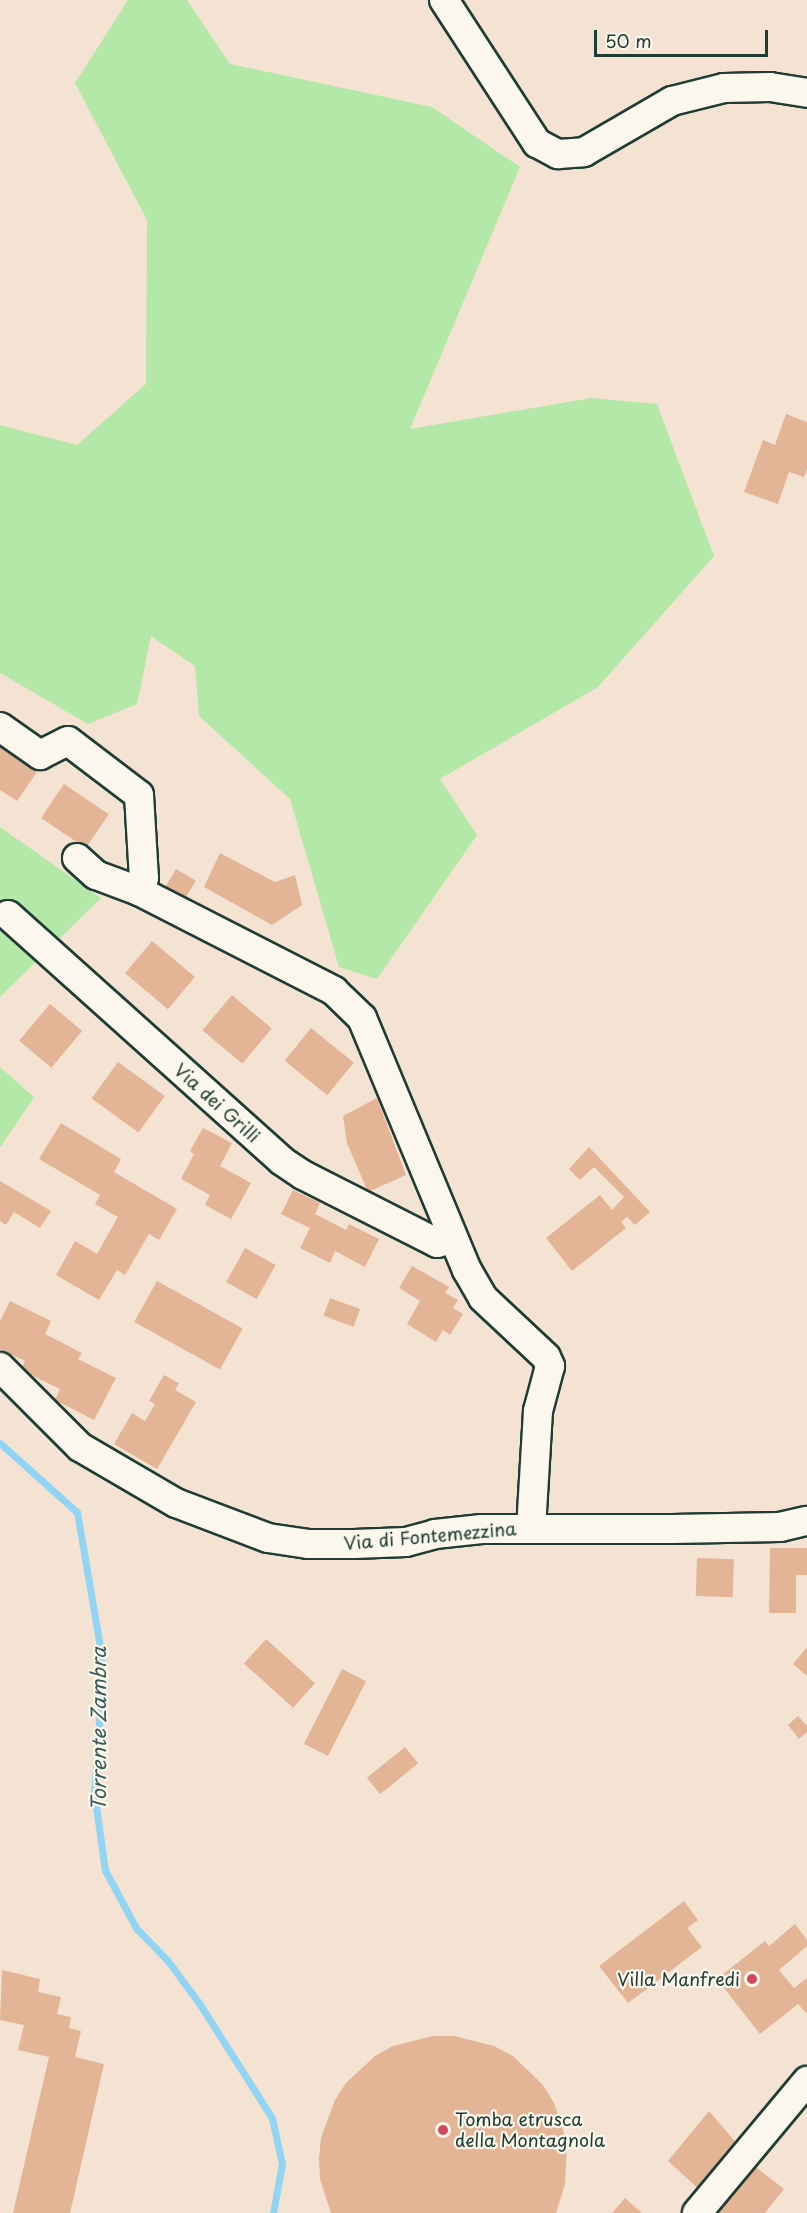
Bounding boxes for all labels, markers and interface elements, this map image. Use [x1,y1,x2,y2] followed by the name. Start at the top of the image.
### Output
[597,18,771,56] scale bar
[605,27,652,54] text: 50 m
[170,1059,264,1147] street label: Via dei Grilli
[343,1518,517,1554] street label: Via di Fontemezzina
[86,1647,110,1811] water label: Torrente Zambra
[617,1968,740,1990] place label: Villa Manfredi
[745,1972,759,1986] marker: Villa Manfredi
[455,2109,605,2152] place label: Tomba etrusca della Montagnola
[436,2123,450,2137] marker: Tomba etrusca della Montagnola

